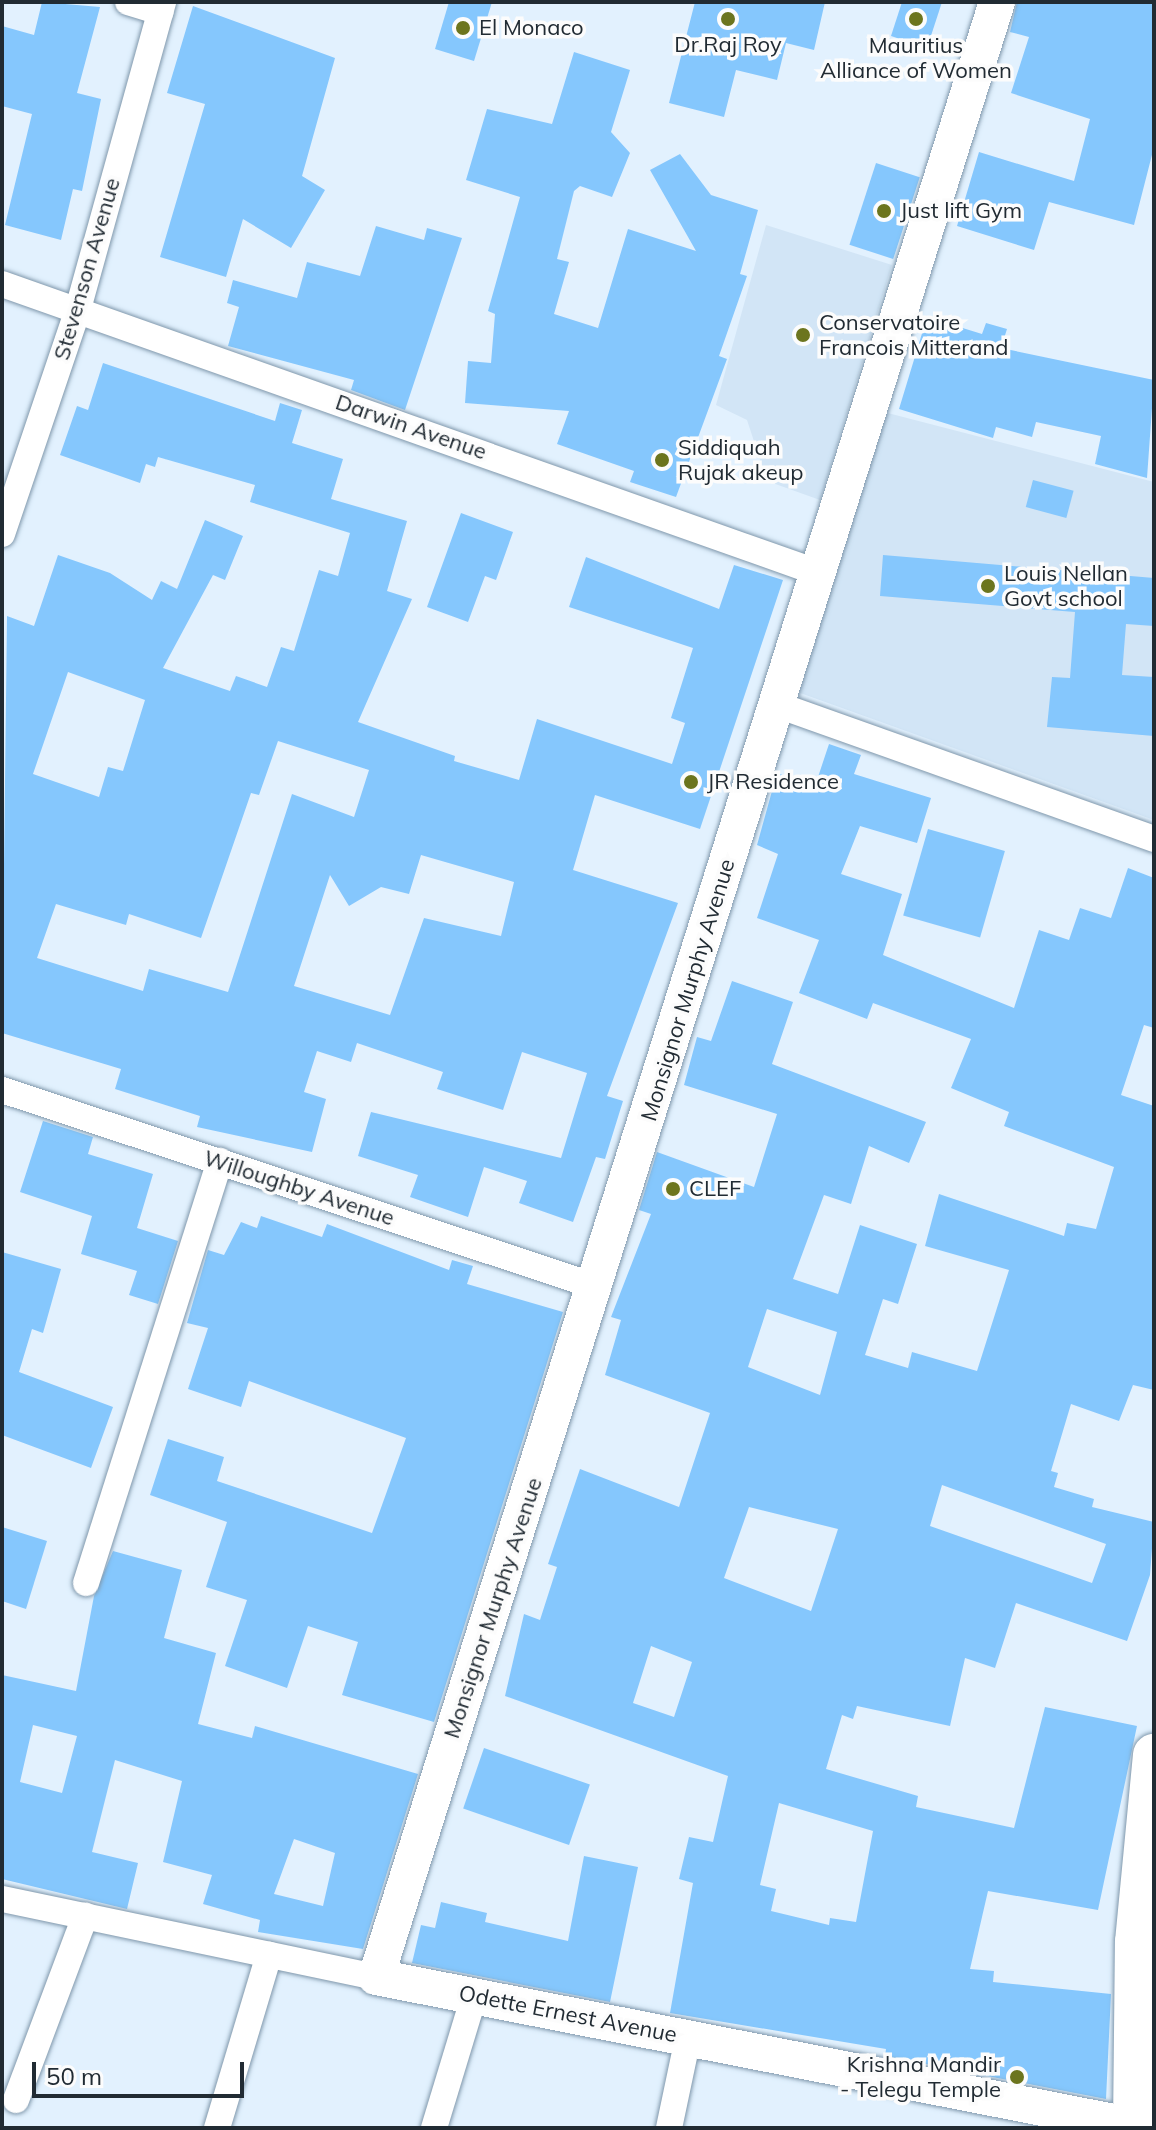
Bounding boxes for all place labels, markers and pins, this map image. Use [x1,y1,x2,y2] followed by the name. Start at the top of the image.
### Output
[719,10,737,28] marker: Dr.Raj Roy
[907,10,925,28] marker: Mauritius Alliance of Women
[479,15,584,41] place label: El Monaco
[454,19,472,37] marker: El Monaco
[674,32,782,58] place label: Dr.Raj Roy
[820,32,1012,84] place label: Mauritius Alliance of Women
[900,198,1022,224] place label: Just lift Gym
[875,202,893,220] marker: Just lift Gym
[819,309,1008,360] place label: Conservatoire Francois Mitterand
[794,326,812,344] marker: Conservatoire Francois Mitterand
[678,434,804,486] place label: Siddiquah Rujak akeup
[653,451,671,469] marker: Siddiquah Rujak akeup
[1004,560,1128,612] place label: Louis Nellan Govt school
[979,577,997,595] marker: Louis Nellan Govt school
[707,769,839,795] place label: JR Residence
[682,773,700,791] marker: JR Residence
[689,1176,741,1202] place label: CLEF
[664,1180,682,1198] marker: CLEF
[840,2051,1001,2102] place label: Krishna Mandir - Telegu Temple
[1008,2068,1026,2086] marker: Krishna Mandir - Telegu Temple

